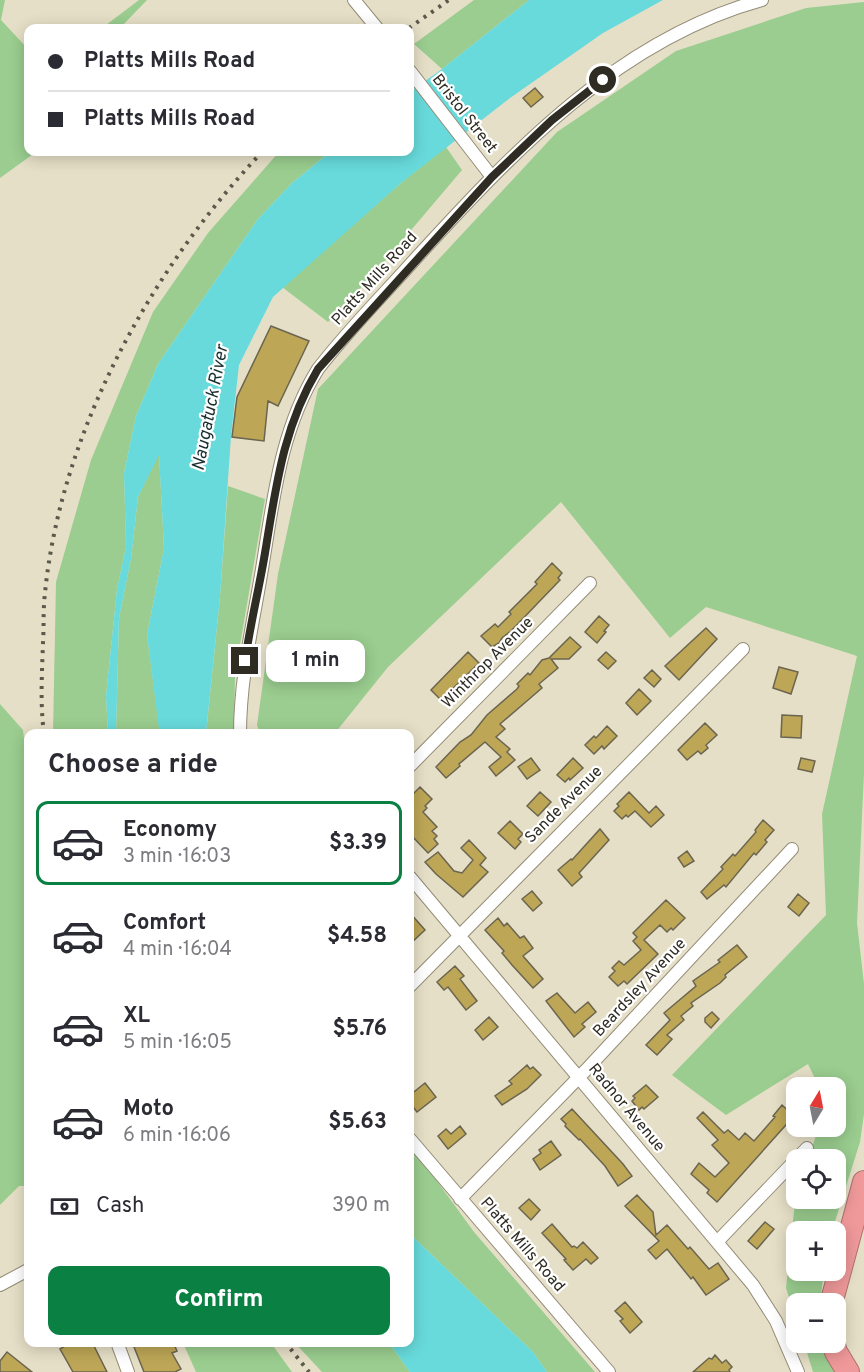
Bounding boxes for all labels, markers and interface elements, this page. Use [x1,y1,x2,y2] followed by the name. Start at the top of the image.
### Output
[84,48,255,75] text: Platts Mills Road
[589,66,616,93] route start
[427,70,501,158] street label: Bristol Street
[84,106,255,133] text: Platts Mills Road
[328,228,422,330] street label: Platts Mills Road
[188,341,235,473] water label: Naugatuck River
[438,613,538,713] street label: Winthrop Avenue
[266,640,365,682] callout: 1 min
[231,647,258,674] route end
[291,648,340,674] text: 1 min
[48,748,218,782] text: Choose a ride
[521,762,607,848] street label: Sande Avenue
[51,816,105,870] icon: car
[123,817,217,844] text: Economy
[329,830,387,857] text: $3.39
[123,844,231,870] text: 3 min · 16:03
[51,909,105,963] icon: car
[123,910,206,937] text: Comfort
[327,923,387,950] text: $4.58
[589,934,691,1042] street label: Beardsley Avenue
[123,937,232,963] text: 4 min · 16:04
[51,1002,105,1056] icon: car
[123,1003,150,1030] text: XL
[333,1016,387,1043] text: $5.76
[123,1030,232,1056] text: 5 min · 16:05
[583,1060,669,1156] street label: Radnor Avenue
[786,1077,846,1137] north arrow
[786,1077,846,1353] map controls
[51,1095,105,1149] icon: car
[123,1096,174,1123] text: Moto
[328,1109,387,1136] text: $5.63
[123,1123,231,1149] text: 6 min · 16:06
[786,1149,846,1209] button: locate
[48,1190,81,1223] icon: cash
[96,1193,145,1220] text: Cash
[332,1193,390,1219] text: 390 m
[475,1194,569,1296] street label: Platts Mills Road
[786,1221,846,1281] button: +
[48,1266,390,1335] button: Confirm
[786,1293,846,1353] button: −

